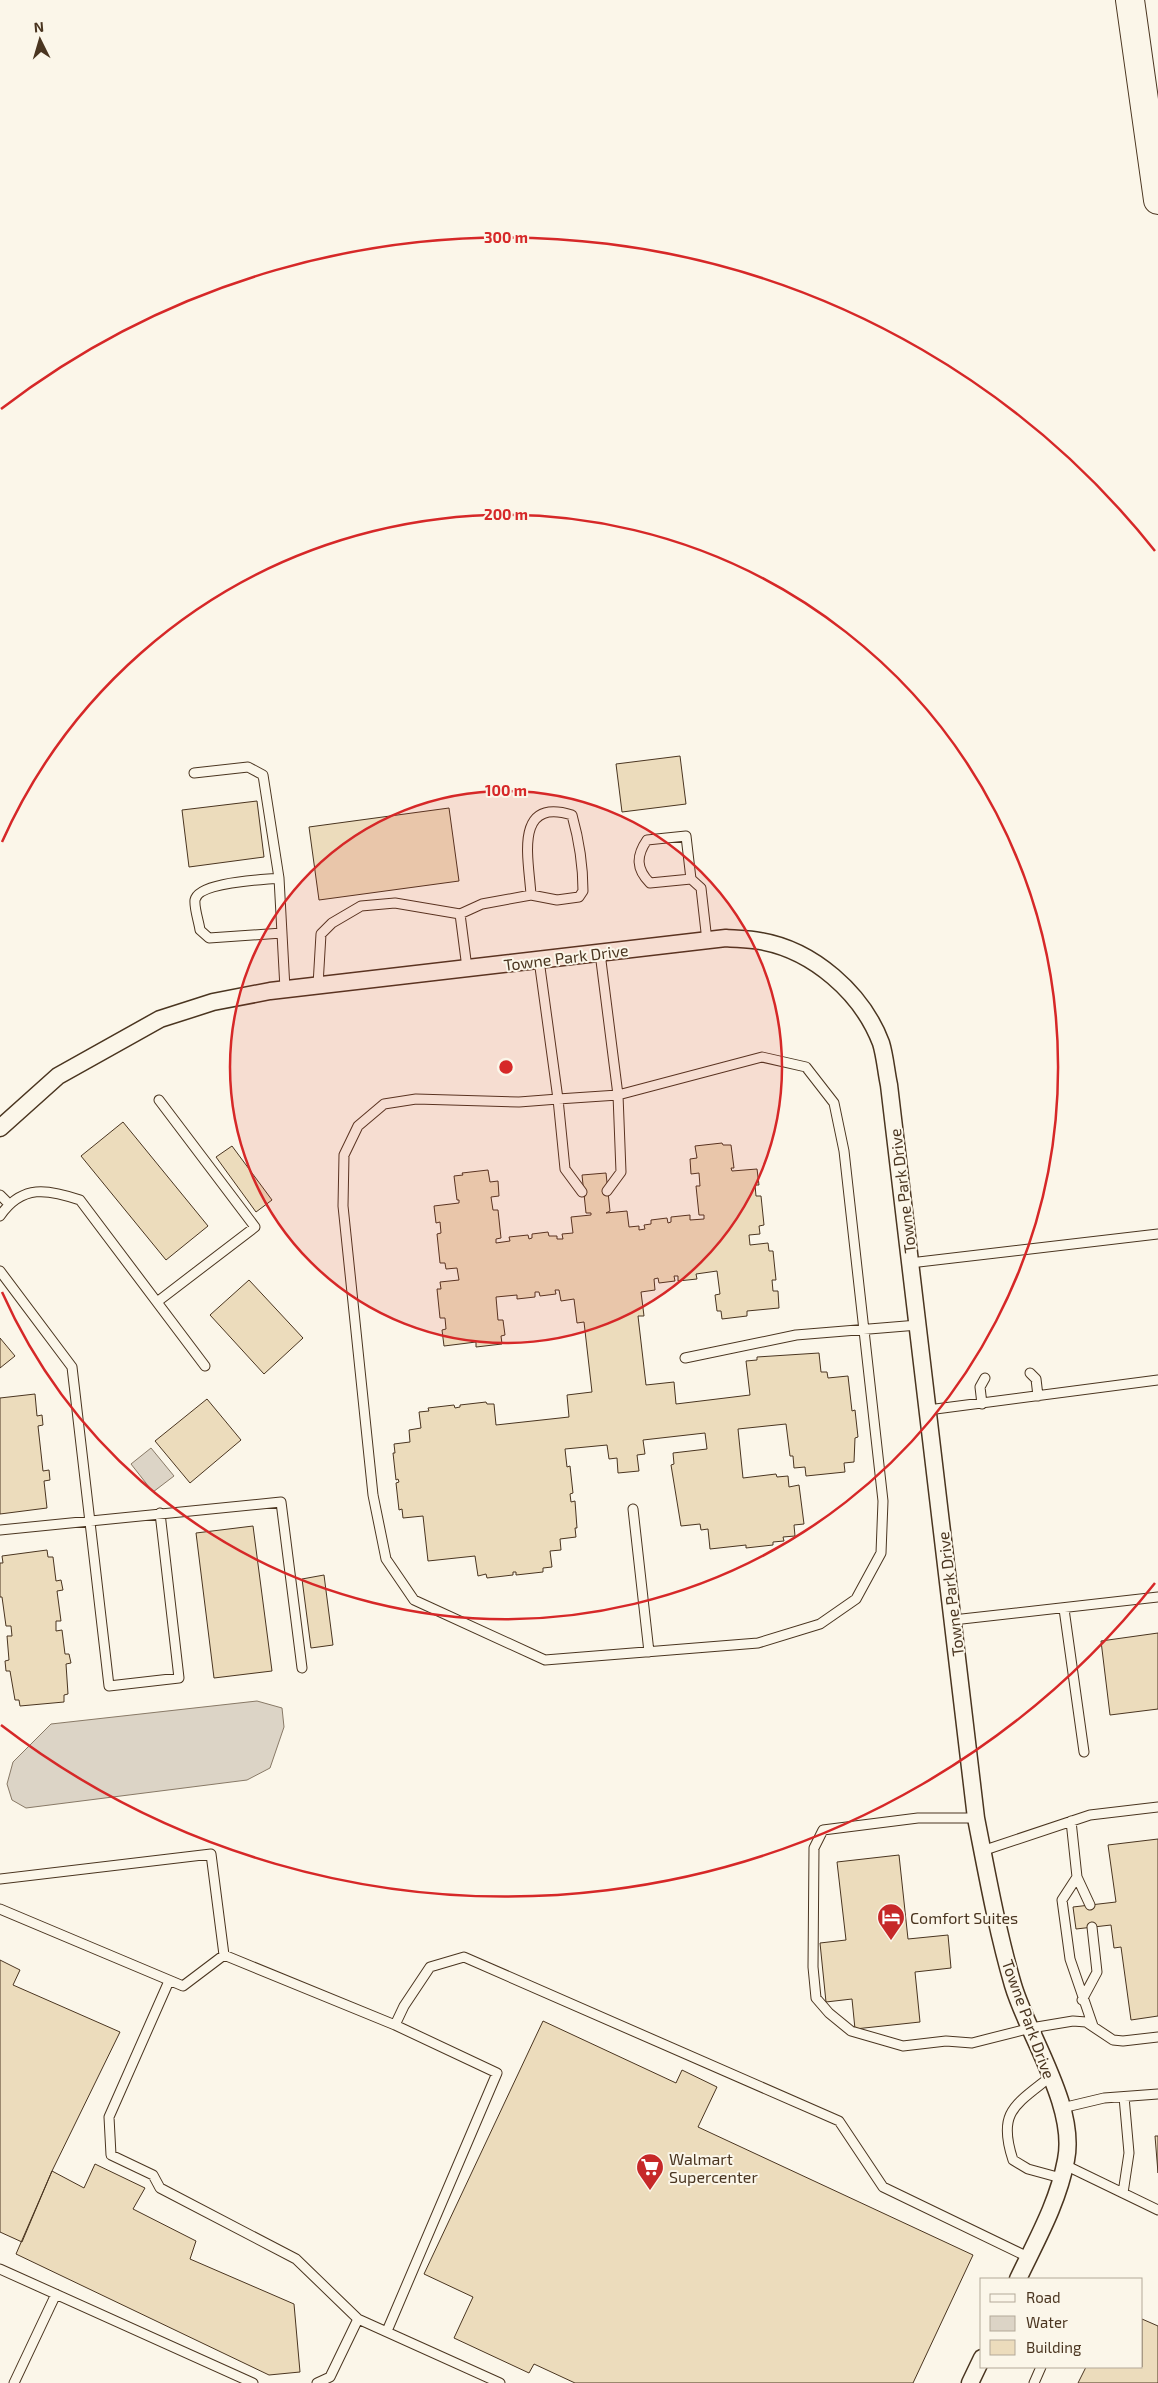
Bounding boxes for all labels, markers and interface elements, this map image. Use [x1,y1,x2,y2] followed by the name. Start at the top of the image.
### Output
[15,15,65,65] north arrow
[33,18,45,35] text: N
[484,228,528,246] text: 300 m
[484,505,528,523] text: 200 m
[485,781,527,799] text: 100 m
[503,940,629,974] street label: Towne Park Drive
[497,1058,515,1076] centre of rings
[885,1128,919,1254] street label: Towne Park Drive
[933,1531,967,1657] street label: Towne Park Drive
[876,1902,906,1941] hotel icon: Comfort Suites
[910,1908,1018,1927] place label: Comfort Suites
[999,1957,1059,2081] street label: Towne Park Drive
[669,2149,758,2186] place label: Walmart Supercenter
[635,2152,665,2191] supermarket icon: Walmart Supercenter
[980,2278,1143,2368] legend
[1026,2288,1061,2306] text: Road
[1026,2313,1068,2331] text: Water
[1026,2338,1082,2356] text: Building

